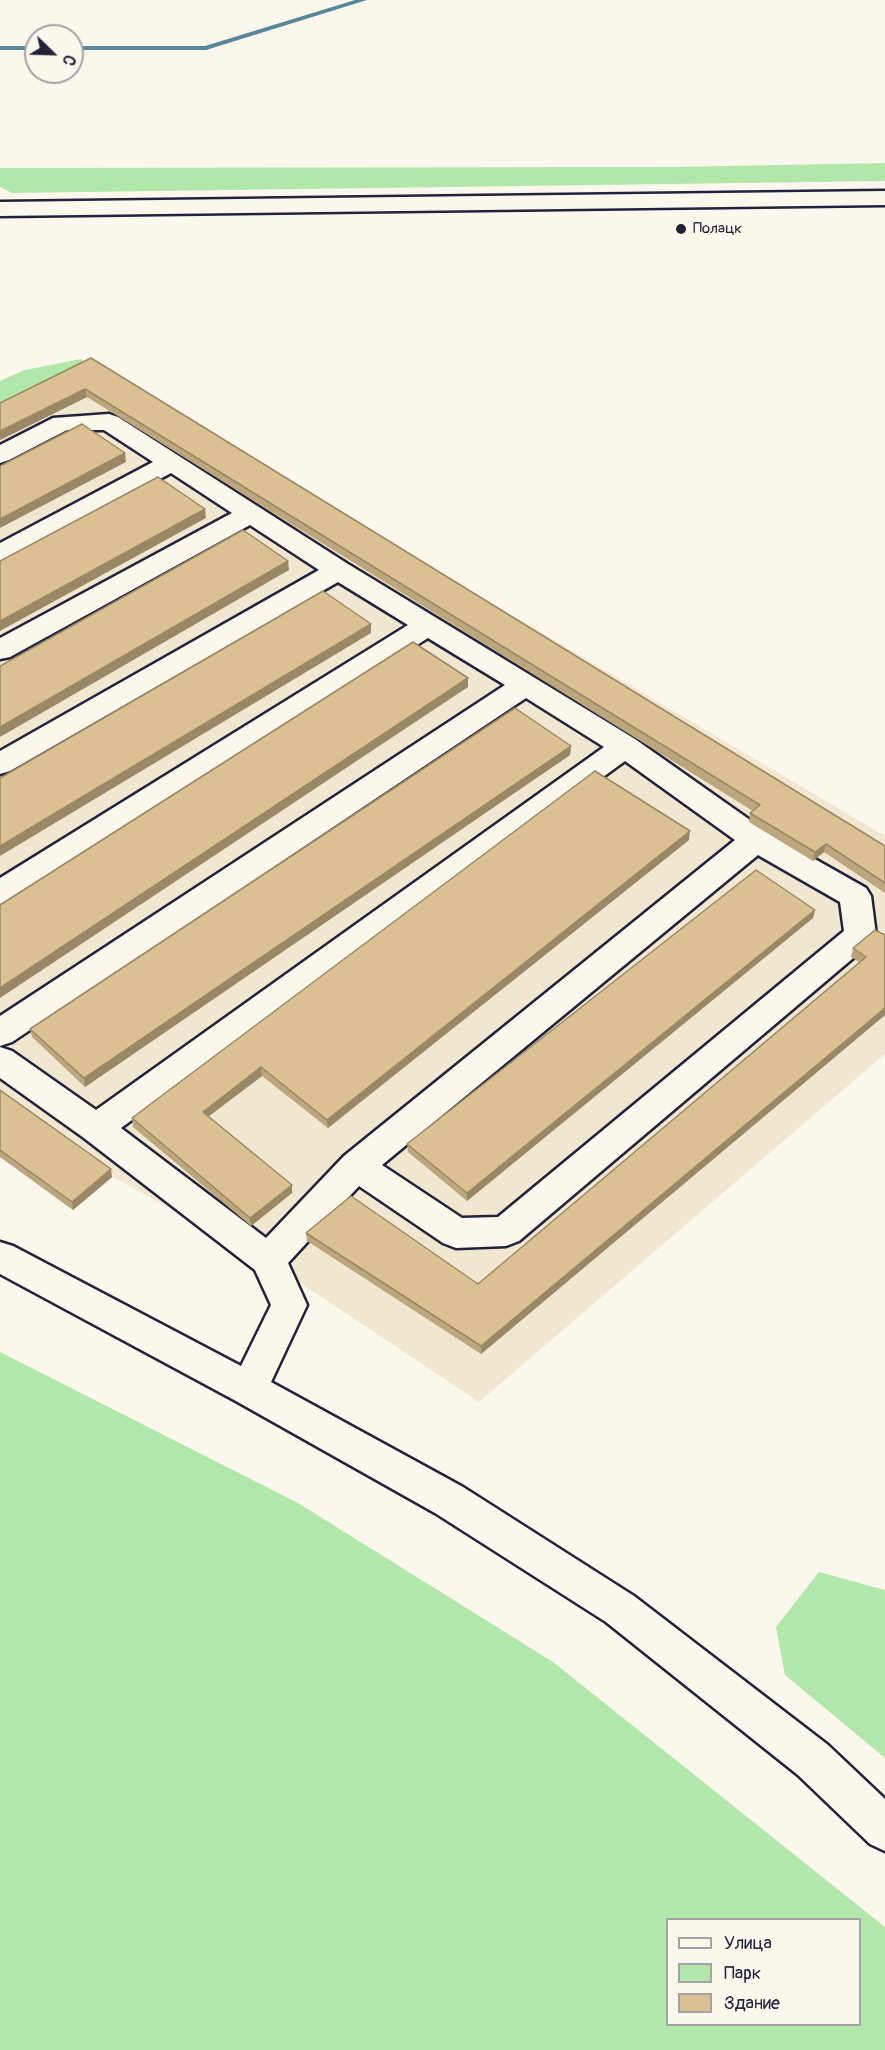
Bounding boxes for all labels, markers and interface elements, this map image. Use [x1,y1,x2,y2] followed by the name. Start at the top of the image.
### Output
[24,24,84,84] north arrow
[58,52,80,69] text: С
[693,220,742,238] place label: Полацк
[674,222,688,236] marker: Полацк
[666,1918,861,2026] legend
[724,1932,772,1955] text: Улица
[724,1962,761,1985] text: Парк
[724,1992,780,2015] text: Здание

